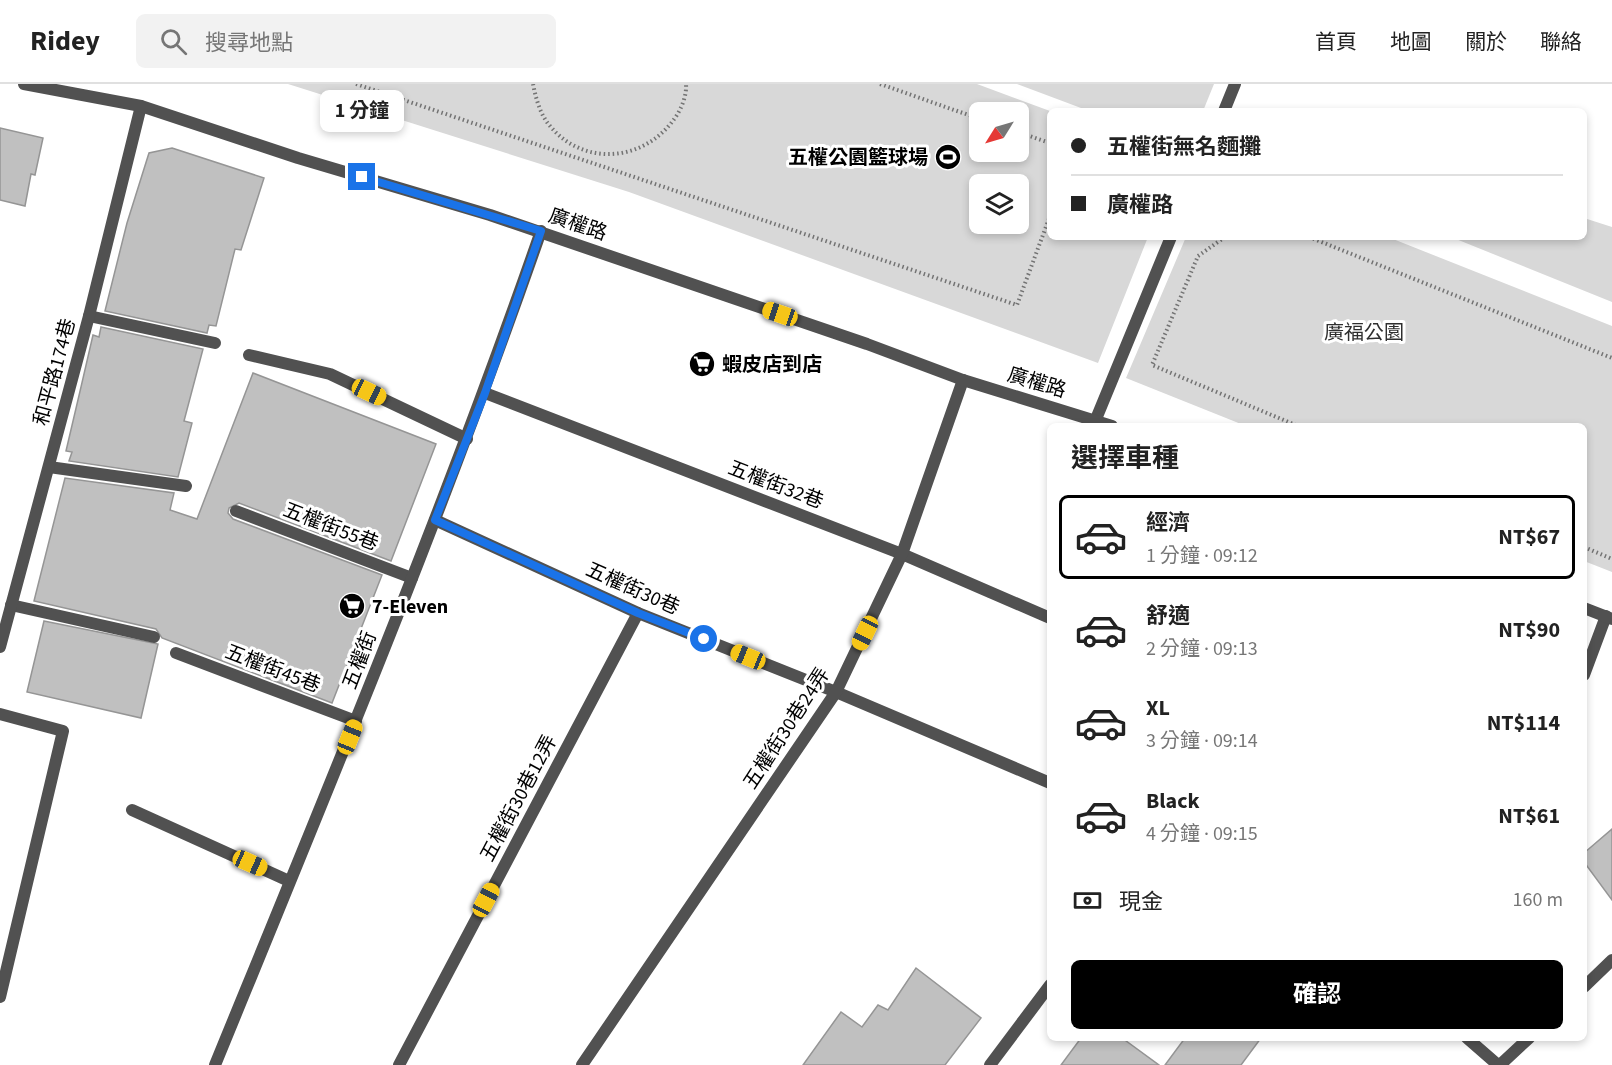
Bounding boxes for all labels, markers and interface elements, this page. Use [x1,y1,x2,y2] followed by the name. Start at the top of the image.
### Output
[136,14,556,68] search box
[30,21,100,61] text: Ridey
[157,25,190,58] icon: search
[205,27,293,59] text: 搜尋地點
[1315,27,1357,57] text: 首頁
[1390,27,1432,57] text: 地圖
[1465,27,1507,57] text: 關於
[1540,27,1582,57] text: 聯絡
[320,90,404,132] callout: 1 分鐘
[335,97,389,125] text: 1 分鐘
[969,102,1029,162] north arrow
[969,102,1029,234] map controls
[1107,131,1261,163] text: 五權街無名麵攤
[933,142,963,172] sports icon: 五權公園籃球場
[788,144,928,172] place label: 五權公園籃球場
[348,163,375,190] route end
[969,174,1029,234] button: layers
[1107,189,1173,221] text: 廣權路
[545,202,611,248] street label: 廣權路
[760,300,800,328] car
[27,316,83,429] street label: 和平路174巷
[1324,319,1404,347] park label: 廣福公園
[687,349,717,379] supermarket icon: 蝦皮店到店
[722,351,822,379] place label: 蝦皮店到店
[1004,361,1069,405] street label: 廣權路
[349,376,389,408] car
[1071,439,1179,478] text: 選擇車種
[724,454,827,516] street label: 五權街32巷
[279,496,382,558] street label: 五權街55巷
[1146,507,1190,539] text: 經濟
[1074,510,1128,564] icon: car
[1498,521,1560,553] text: NT$67
[1146,542,1258,570] text: 1 分鐘 · 09:12
[581,556,684,622] street label: 五權街30巷
[337,591,367,621] supermarket icon: 7-Eleven
[372,593,448,621] place label: 7-Eleven
[1146,600,1190,632] text: 舒適
[1074,603,1128,657] icon: car
[849,613,881,653] car
[1498,614,1560,646] text: NT$90
[690,625,717,652] route start
[336,627,384,693] street label: 五權街
[1146,635,1258,663] text: 2 分鐘 · 09:13
[221,638,324,700] street label: 五權街45巷
[728,642,768,672] car
[737,662,837,795] street label: 五權街30巷24弄
[1146,692,1170,724] text: XL
[1074,696,1128,750] icon: car
[1487,707,1560,739] text: NT$114
[335,717,365,757] car
[1146,727,1258,755] text: 3 分鐘 · 09:14
[474,730,564,867] street label: 五權街30巷12弄
[1146,785,1200,817] text: Black
[1074,789,1128,843] icon: car
[1498,800,1560,832] text: NT$61
[1146,820,1258,848] text: 4 分鐘 · 09:15
[230,847,270,879] car
[470,880,502,920] car
[1071,884,1104,917] icon: cash
[1119,886,1163,918] text: 現金
[1513,886,1563,914] text: 160 m
[1071,960,1563,1029] button: 確認

